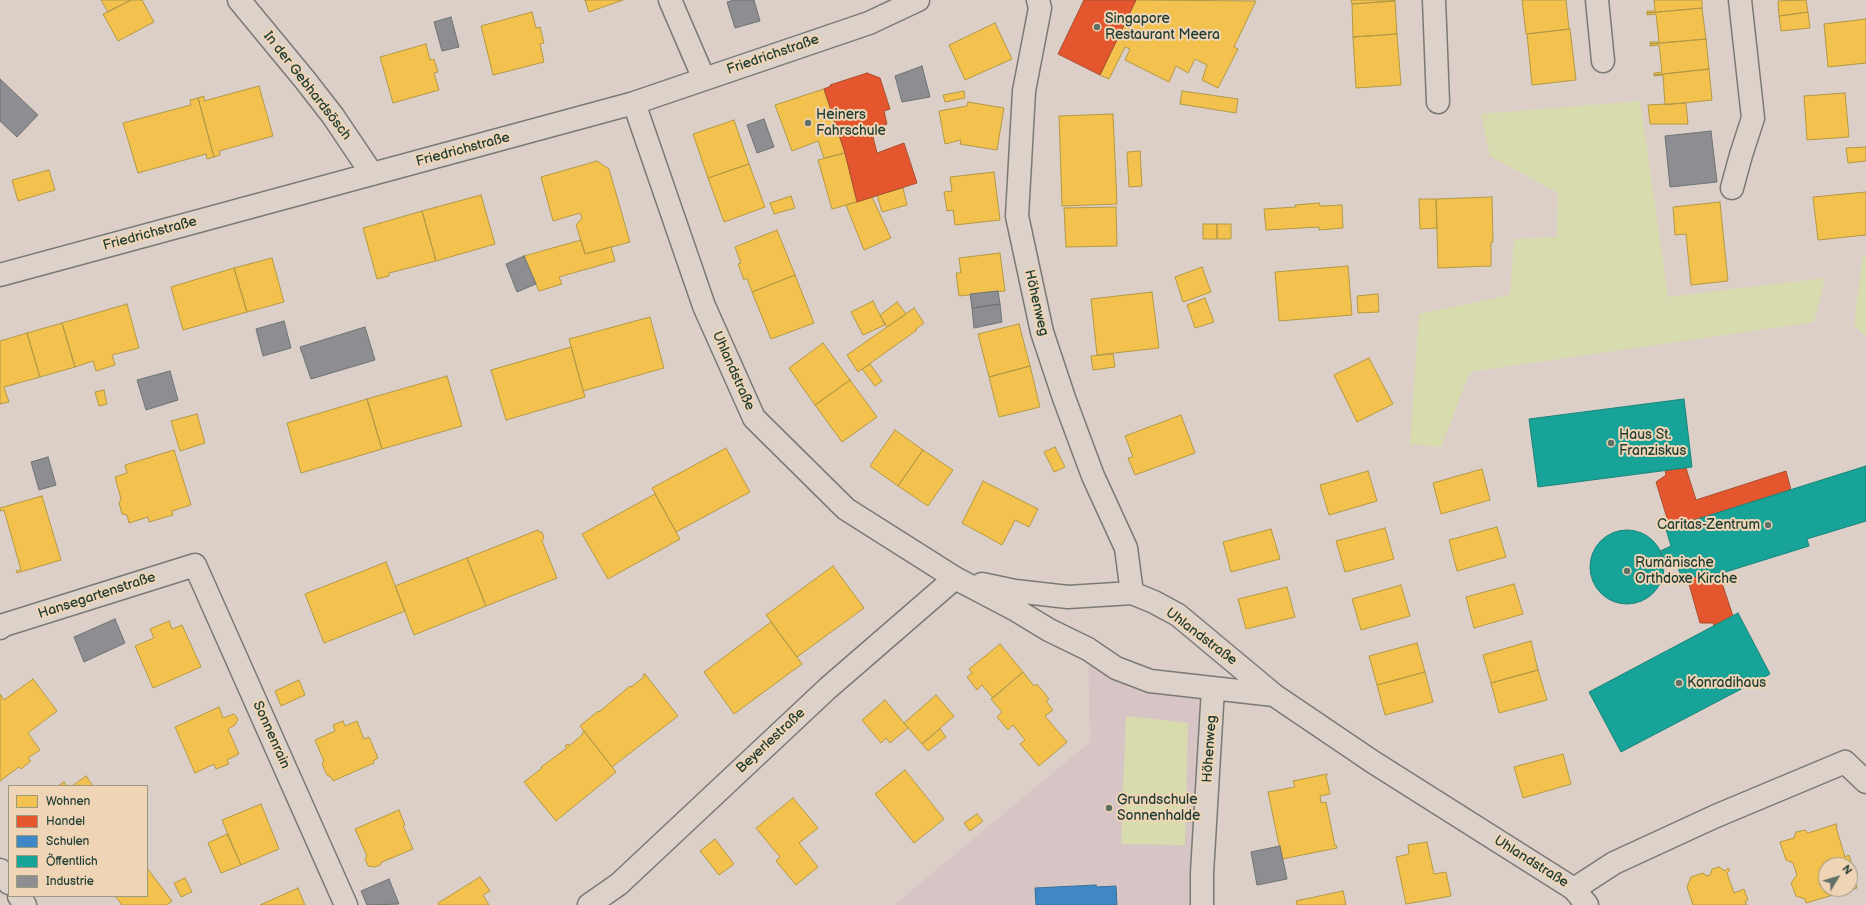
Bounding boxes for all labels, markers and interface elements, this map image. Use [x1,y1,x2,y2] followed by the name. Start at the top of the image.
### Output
[1105,11,1220,44] place label: Singapore Restaurant Meera
[1092,22,1102,32] marker: Singapore Restaurant Meera
[259,28,355,144] street label: In der Gebhardsösch
[725,31,821,79] street label: Friedrichstraße
[816,107,886,140] place label: Heiners Fahrschule
[803,118,813,128] marker: Heiners Fahrschule
[414,129,512,171] street label: Friedrichstraße
[101,213,199,255] street label: Friedrichstraße
[1020,268,1052,338] street label: Höhenweg
[708,329,758,413] street label: Uhlandstraße
[1619,427,1686,460] place label: Haus St. Franziskus
[1606,438,1616,448] marker: Haus St. Franziskus
[1657,517,1760,533] place label: Caritas-Zentrum
[1763,520,1773,530] marker: Caritas-Zentrum
[1635,555,1737,588] place label: Rumänische Orthdoxe Kirche
[1622,566,1632,576] marker: Rumänische Orthdoxe Kirche
[36,569,158,623] street label: Hansegartenstraße
[1162,605,1240,669] street label: Uhlandstraße
[1687,675,1766,691] place label: Konradihaus
[1674,678,1684,688] marker: Konradihaus
[249,699,293,771] street label: Sonnenrain
[733,705,809,777] street label: Beyerlestraße
[1199,715,1221,783] street label: Höhenweg
[8,785,148,897] legend
[1117,792,1200,824] place label: Grundschule Sonnenhalde
[46,794,90,809] text: Wohnen
[1104,803,1114,813] marker: Grundschule Sonnenhalde
[46,814,85,829] text: Handel
[1491,832,1571,892] street label: Uhlandstraße
[46,834,89,849] text: Schulen
[46,854,98,869] text: Öffentlich
[1818,857,1858,897] north arrow
[1839,863,1855,877] text: N
[46,874,94,889] text: Industrie

